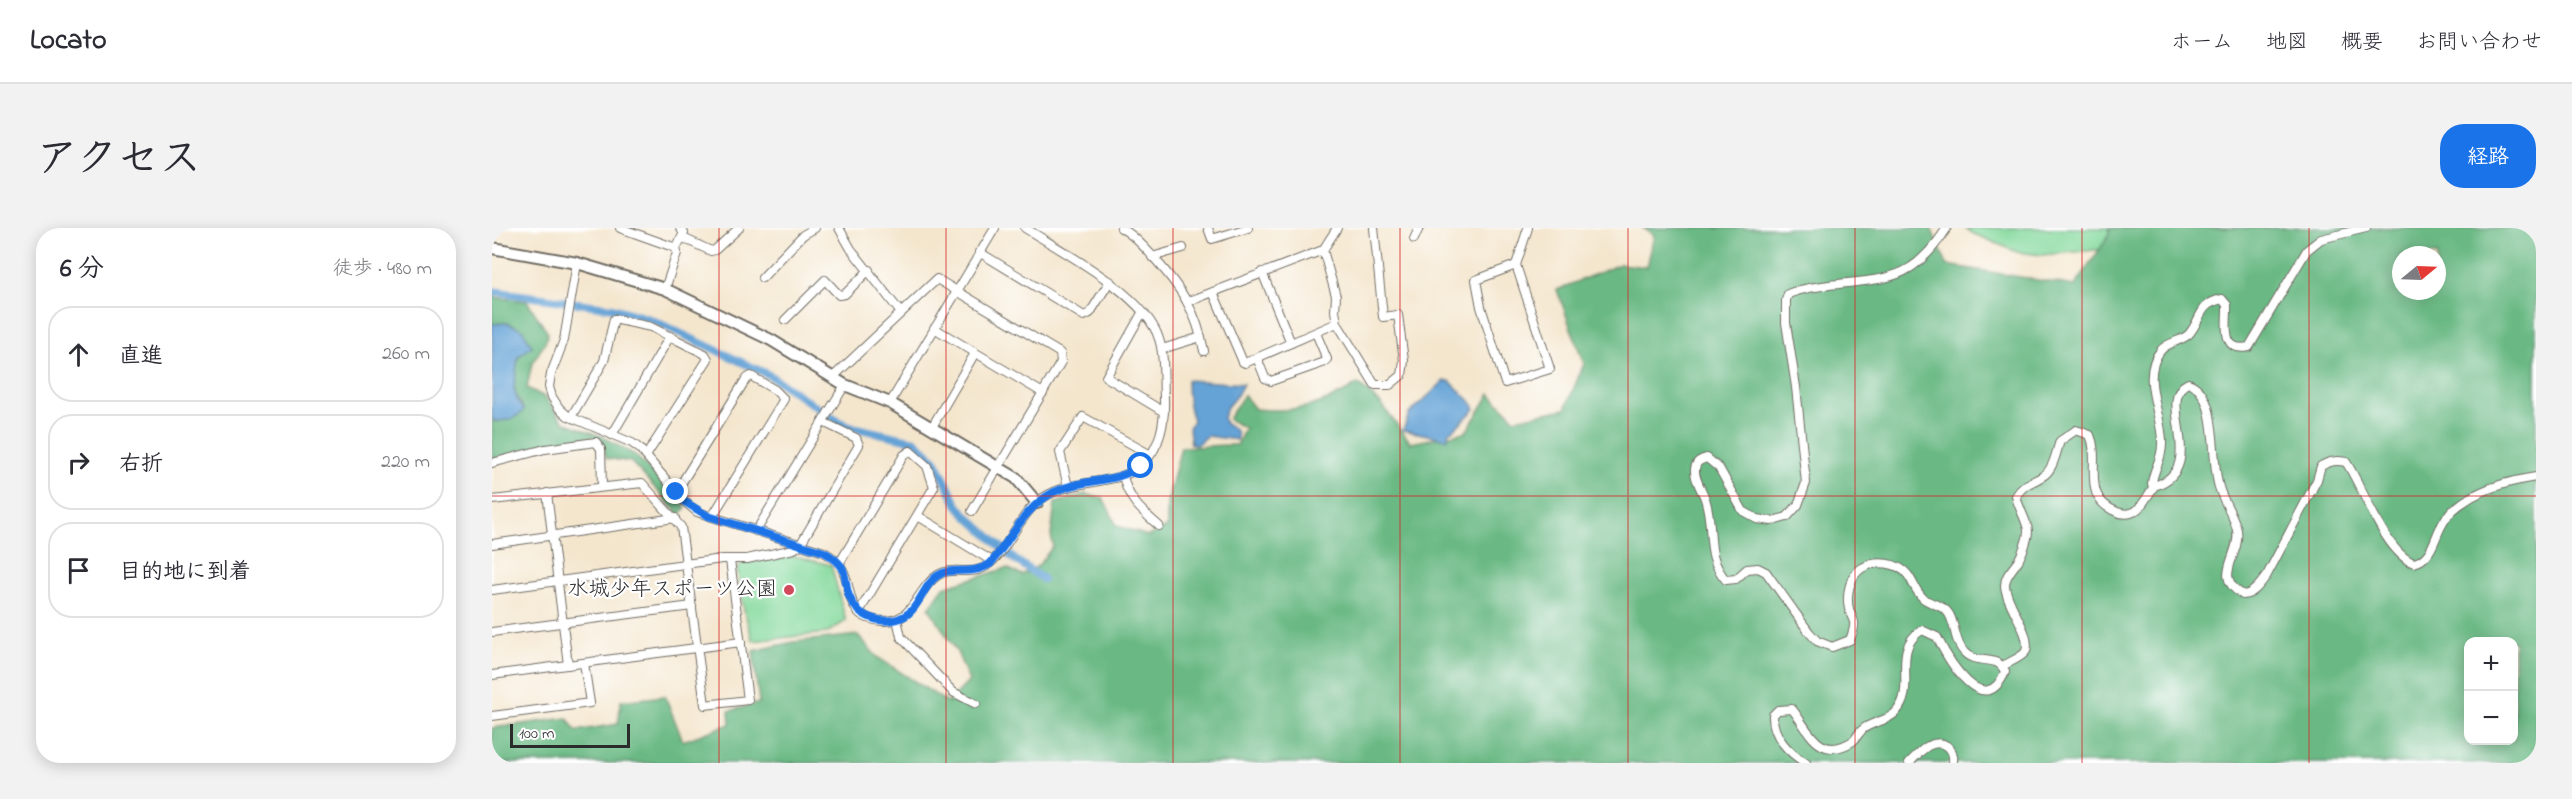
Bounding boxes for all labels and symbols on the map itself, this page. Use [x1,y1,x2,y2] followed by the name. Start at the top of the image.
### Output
[2392,246,2446,300] north arrow
[1127,452,1153,478] route start
[662,478,688,504] route end
[567,575,777,605] place label: 水城少年スポーツ公園
[782,583,796,597] marker: 水城少年スポーツ公園
[510,721,630,748] scale bar

